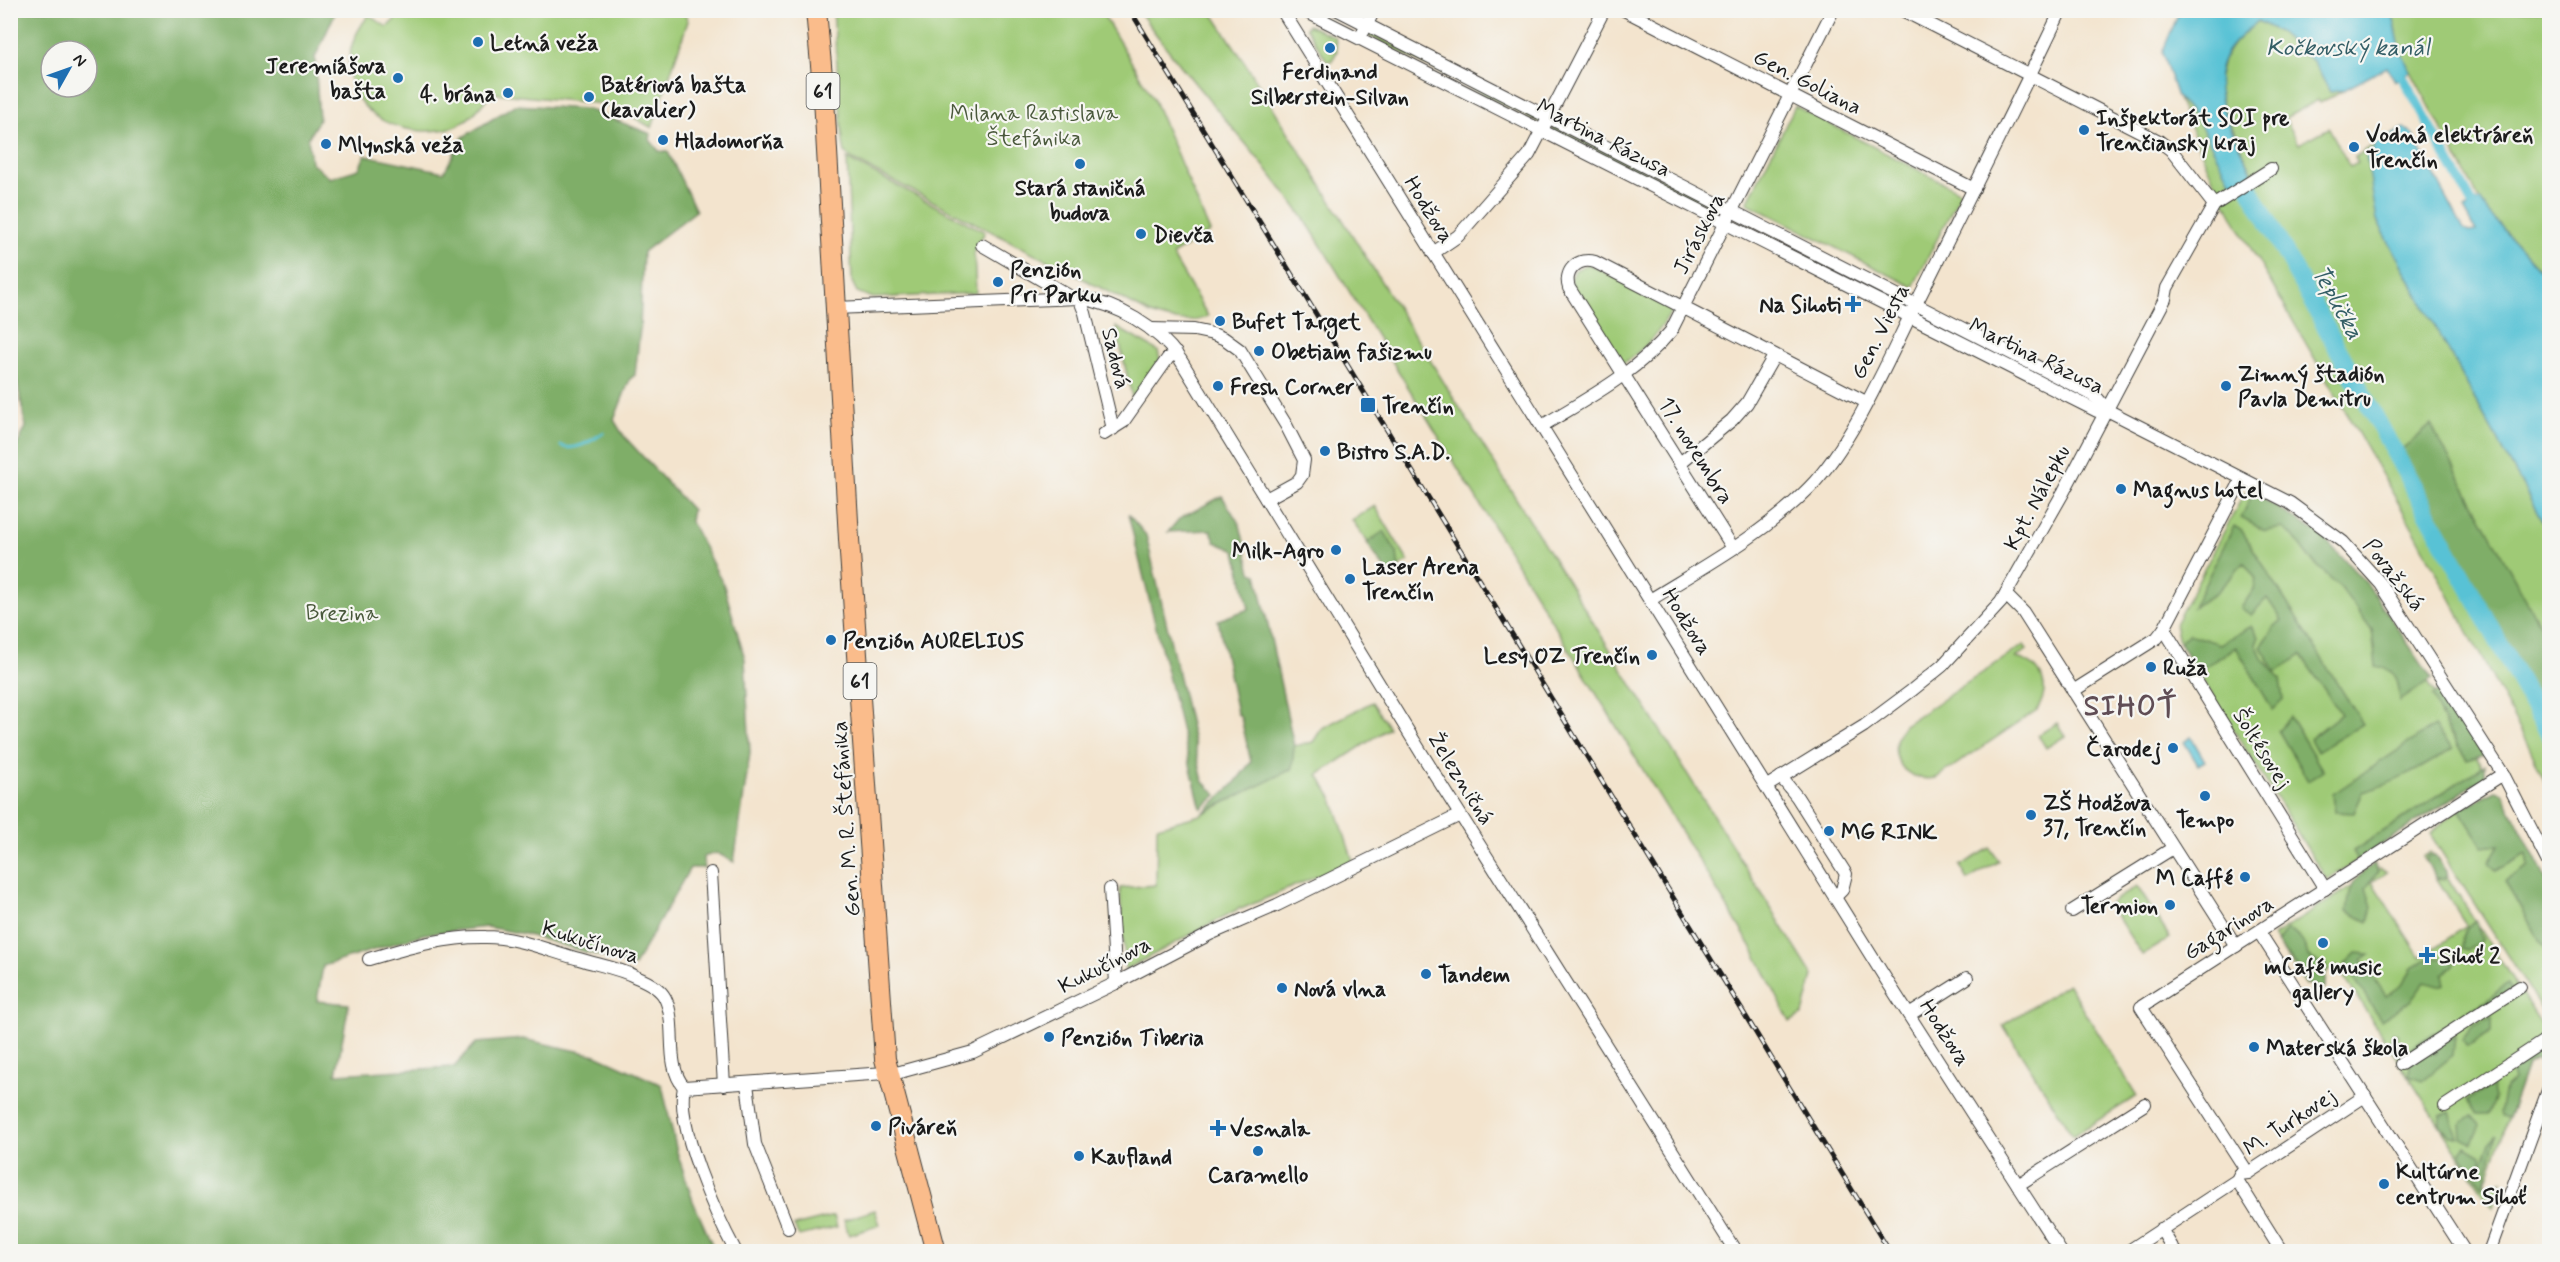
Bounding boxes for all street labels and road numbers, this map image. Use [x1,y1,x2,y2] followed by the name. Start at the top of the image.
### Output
[1748,43,1866,122] street label: Gen. Goliana
[806,73,840,109] road number: 61
[1531,93,1675,185] street label: Martina Rázusa
[1397,171,1460,249] street label: Hodžova
[1667,188,1732,279] street label: Jiráskova
[1845,279,1917,384] street label: Gen. Viesta
[1964,312,2108,402] street label: Martina Rázusa
[1094,325,1136,392] street label: Sadová
[1651,392,1739,510] street label: 17. novembra
[1998,440,2077,556] street label: Kpt. Nálepku
[2356,533,2431,617] street label: Považská
[1655,583,1718,661] street label: Hodžova
[844,663,876,699] road number: 61
[2226,703,2297,795] street label: Šoltésovej
[826,720,868,918] street label: Gen. M. R. Štefánika
[1421,727,1500,831] street label: Železničná
[2179,890,2281,970] street label: Gagarinova
[538,915,642,971] street label: Kukučínova
[1054,931,1156,1001] street label: Kukučínova
[1912,994,1976,1072] street label: Hodžova
[2238,1082,2342,1163] street label: M. Turkovej

